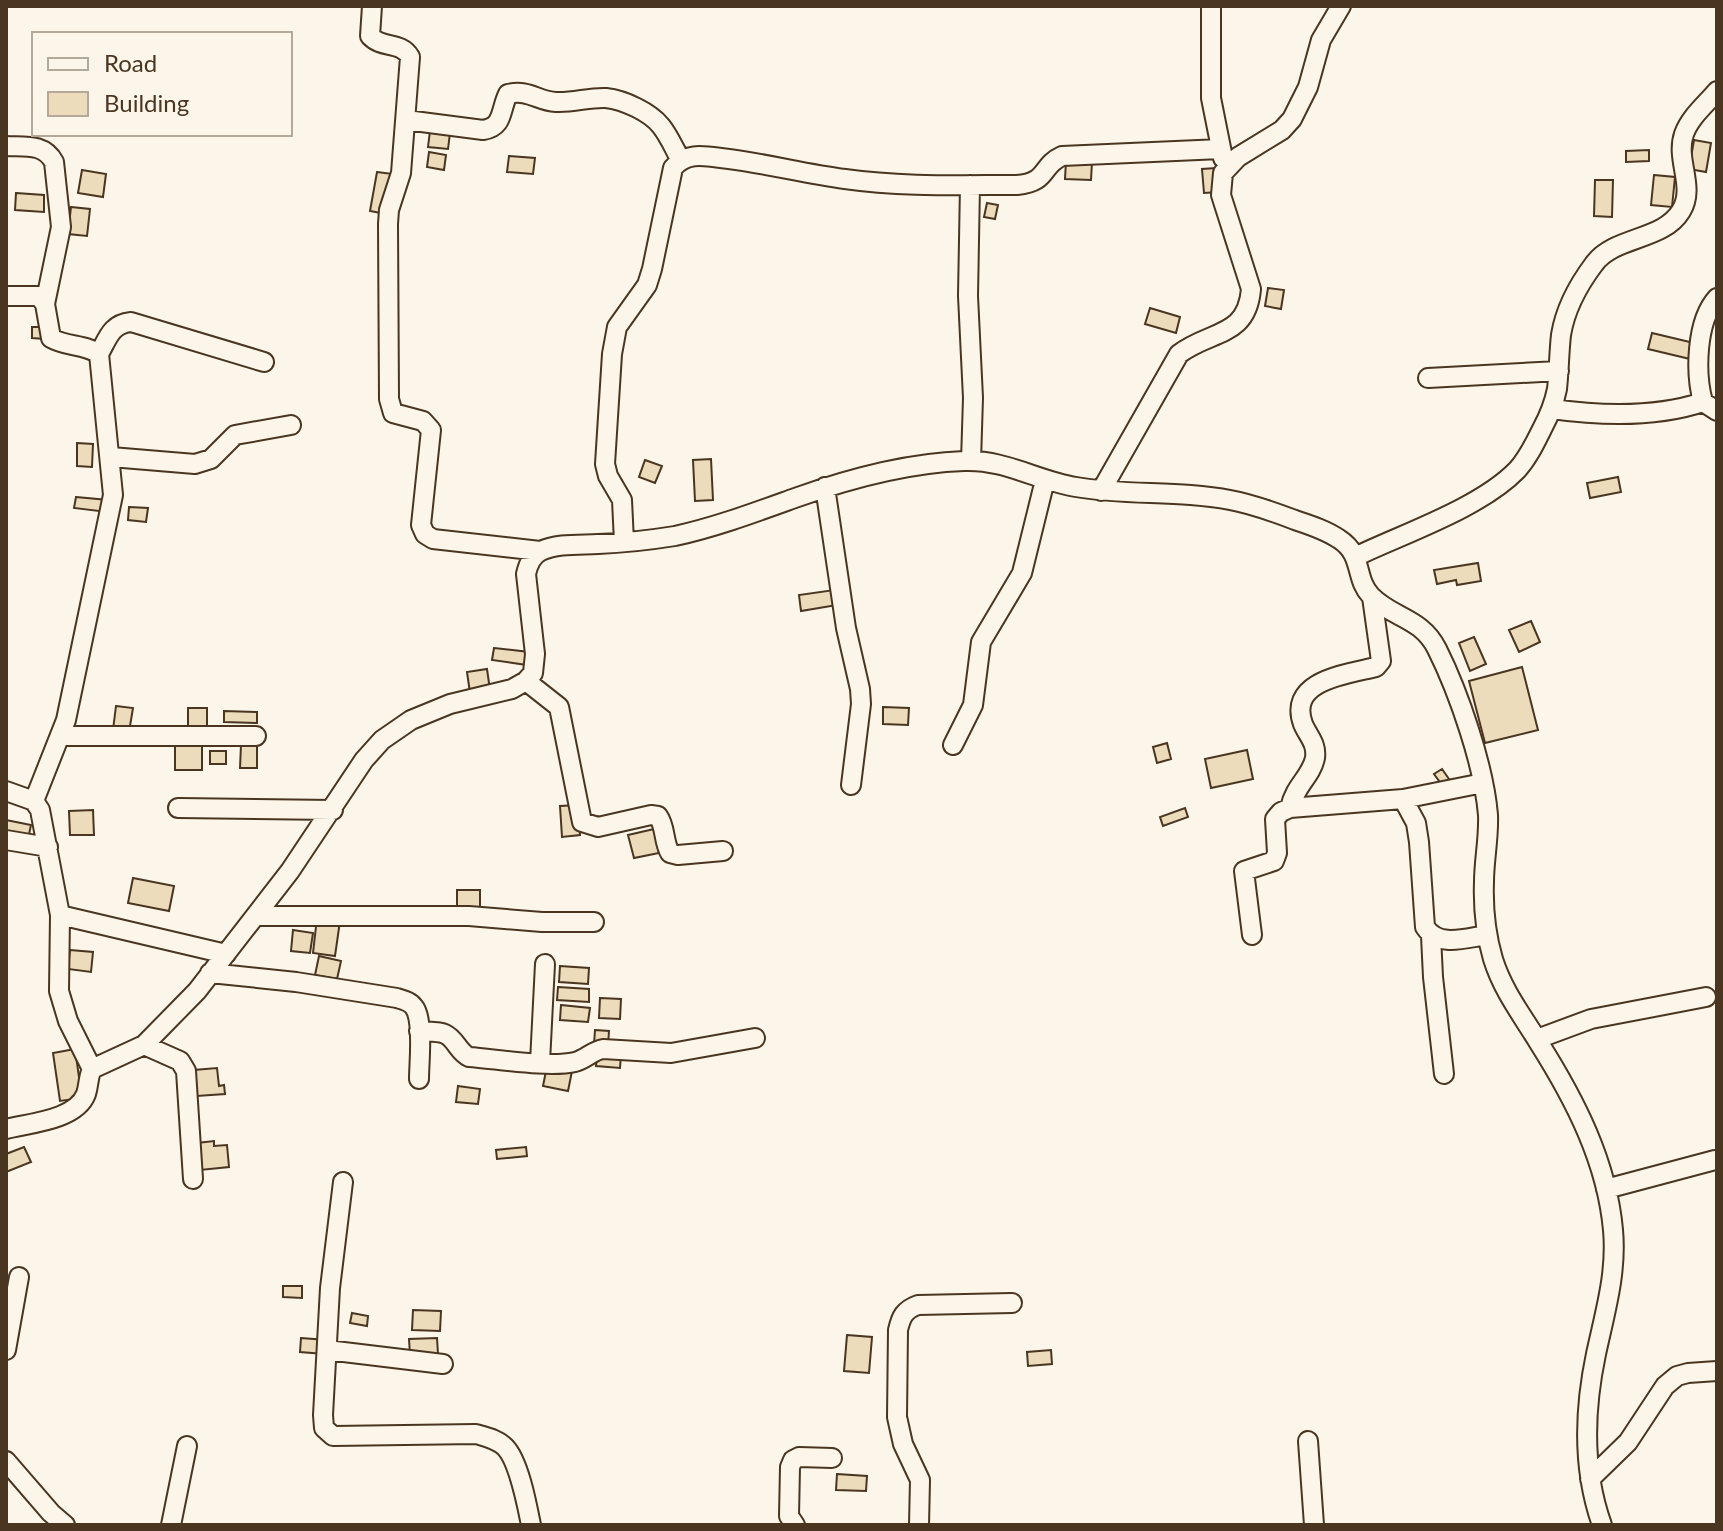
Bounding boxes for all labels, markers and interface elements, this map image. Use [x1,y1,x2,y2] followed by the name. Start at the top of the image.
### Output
[32,32,292,136] legend
[104,48,157,77] text: Road
[104,88,189,117] text: Building

